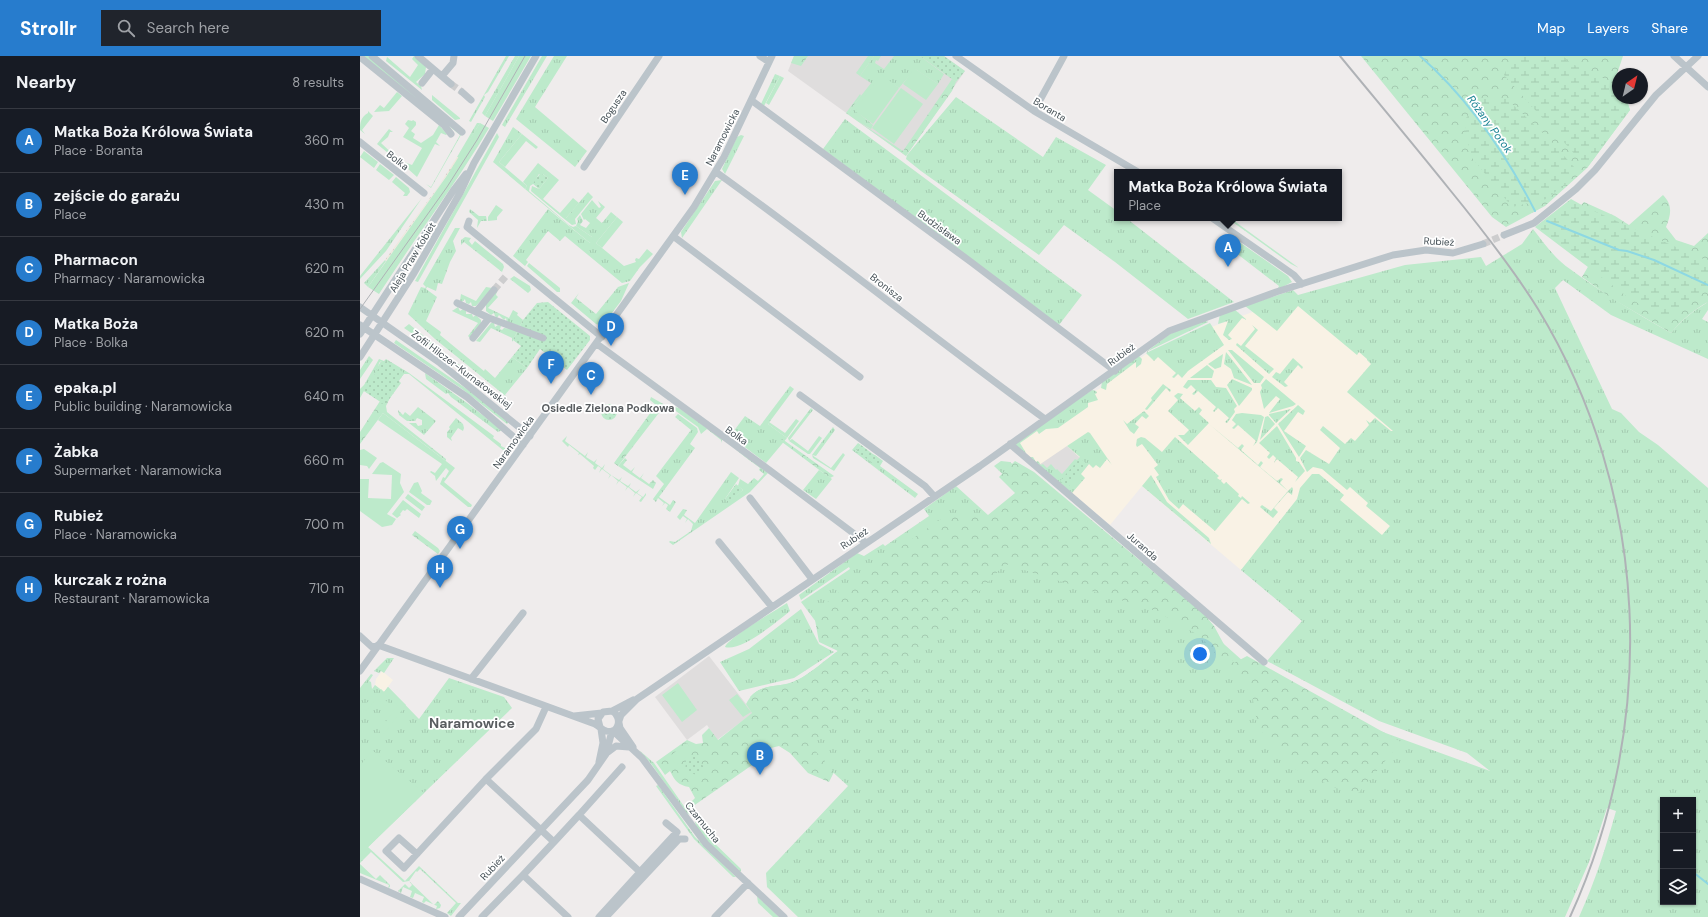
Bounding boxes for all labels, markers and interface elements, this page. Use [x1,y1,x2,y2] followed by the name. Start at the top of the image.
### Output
[101,10,381,46] search box
[20,16,77,41] text: Strollr
[115,17,137,39] icon: search
[147,18,230,38] text: Search here
[1537,19,1565,37] text: Map
[1587,19,1629,37] text: Layers
[1651,19,1688,37] text: Share
[1612,68,1648,104] north arrow
[16,71,76,93] text: Nearby
[292,74,344,91] text: 8 results
[597,87,629,126] street label: Bogusza
[1464,92,1516,156] water label: Różany Potok
[1031,95,1069,124] street label: Boranta
[703,107,742,168] street label: Naramowicka
[54,122,253,142] text: Matka Boża Królowa Świata
[24,132,34,149] text: A
[304,132,344,149] text: 360 m
[54,142,143,159] text: Place · Boranta
[384,148,411,173] street label: Bolka
[672,162,698,195] pin: E
[1114,169,1342,221] popup
[1128,177,1328,197] text: Matka Boża Królowa Świata
[54,186,180,206] text: zejście do garażu
[25,196,33,213] text: B
[304,196,344,213] text: 430 m
[1128,197,1161,214] text: Place
[54,206,86,223] text: Place
[915,207,964,248] street label: Budzisława
[386,220,439,295] street label: Aleja Praw Kobiet
[1215,234,1241,267] pin: A
[1423,234,1455,249] street label: Rubież
[54,250,138,270] text: Pharmacon
[24,260,34,277] text: C
[305,260,344,277] text: 620 m
[54,270,205,287] text: Pharmacy · Naramowicka
[867,270,906,304] street label: Bronisza
[598,313,624,346] pin: D
[54,314,138,334] text: Matka Boża
[24,324,34,341] text: D
[305,324,344,341] text: 620 m
[409,327,514,411] street label: Zofii Hilczer-Kurnatowskiej
[54,334,128,351] text: Place · Bolka
[1105,340,1138,369] street label: Rubież
[538,351,564,384] pin: F
[578,362,604,395] pin: C
[54,378,116,398] text: epaka.pl
[25,388,33,405] text: E
[304,388,344,405] text: 640 m
[54,398,232,415] text: Public building · Naramowicka
[542,401,674,415] district label: Osiedle Zielona Podkowa
[490,413,537,471] street label: Naramowicka
[723,423,751,448] street label: Bolka
[54,442,98,462] text: Żabka
[25,452,33,469] text: F
[304,452,344,469] text: 660 m
[54,462,222,479] text: Supermarket · Naramowicka
[54,506,103,526] text: Rubież
[24,516,34,533] text: G
[304,516,344,533] text: 700 m
[447,516,473,549] pin: G
[838,524,871,552] street label: Rubież
[54,526,177,543] text: Place · Naramowicka
[1124,529,1161,564] street label: Juranda
[427,555,453,588] pin: H
[54,570,167,590] text: kurczak z rożna
[24,580,34,597] text: H
[309,580,344,597] text: 710 m
[54,590,210,607] text: Restaurant · Naramowicka
[1190,644,1210,664] your location
[429,714,515,732] district label: Naramowice
[747,742,773,775] pin: B
[1660,797,1696,905] map controls
[1660,797,1696,833] button: +
[682,799,723,846] street label: Czarnucha
[1660,833,1696,869] button: −
[477,851,508,883] street label: Rubież
[1660,869,1696,905] button: layers

